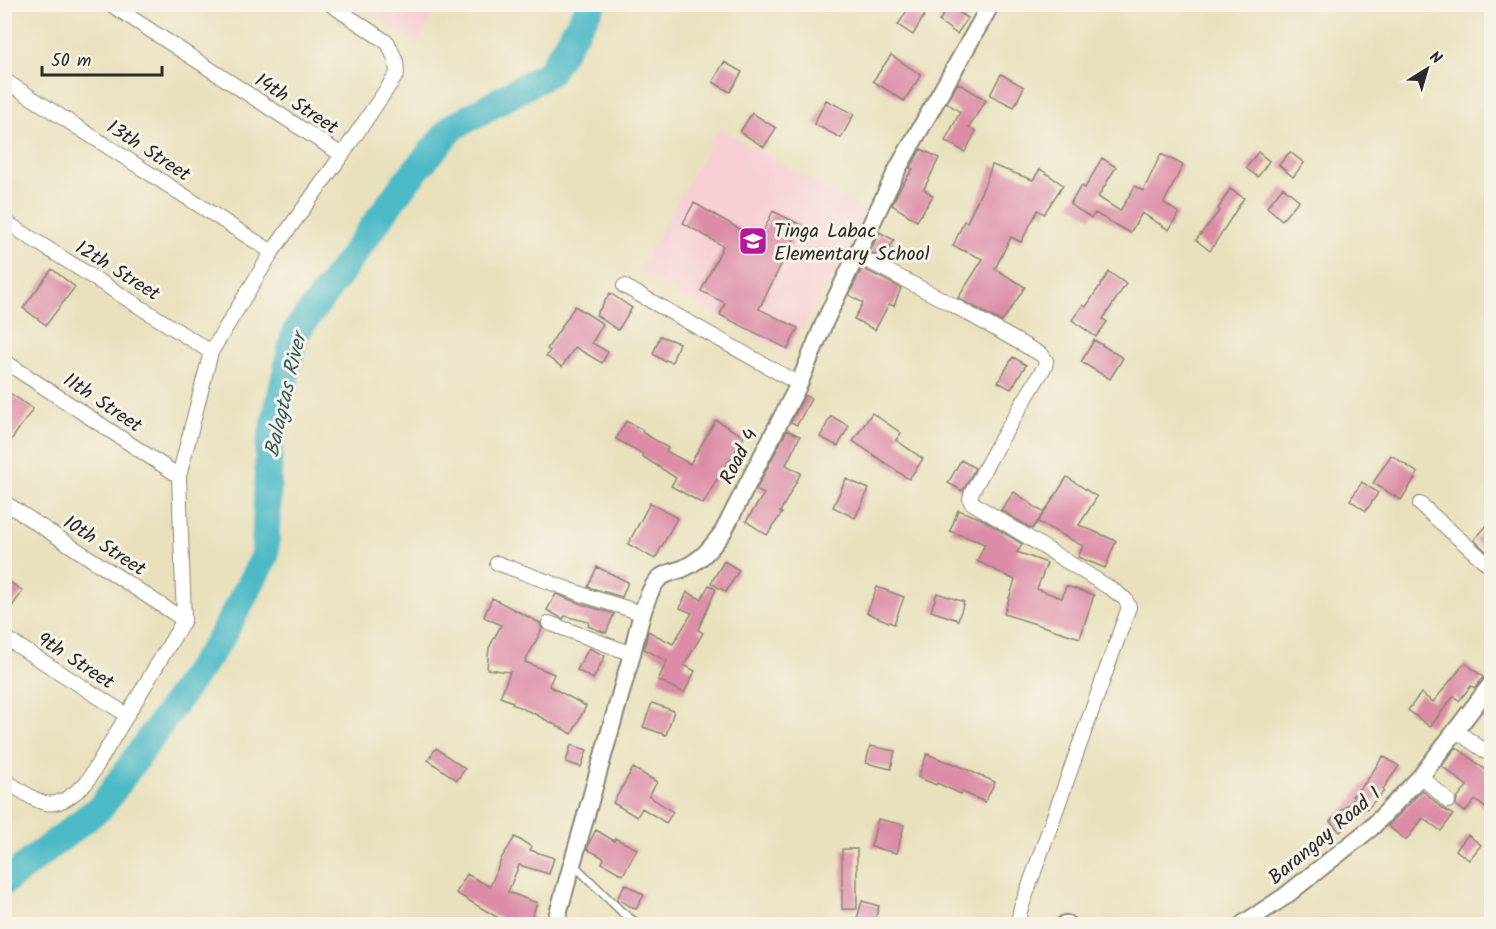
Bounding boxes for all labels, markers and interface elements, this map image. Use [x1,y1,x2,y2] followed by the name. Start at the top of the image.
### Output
[42,39,162,77] scale bar
[1397,39,1457,99] north arrow
[1424,45,1447,71] text: N
[51,47,91,76] text: 50 m
[248,66,344,144] street label: 14th Street
[99,112,197,191] street label: 13th Street
[774,216,930,271] place label: Tinga Labac Elementary School
[737,225,769,257] school or university icon: Tinga Labac Elementary School
[68,233,166,311] street label: 12th Street
[256,326,318,460] water label: Balagtas River
[56,365,148,442] street label: 11th Street
[712,423,767,491] street label: Road 4
[56,508,152,586] street label: 10th Street
[30,625,120,699] street label: 9th Street
[1262,779,1389,894] street label: Barangay Road 1

